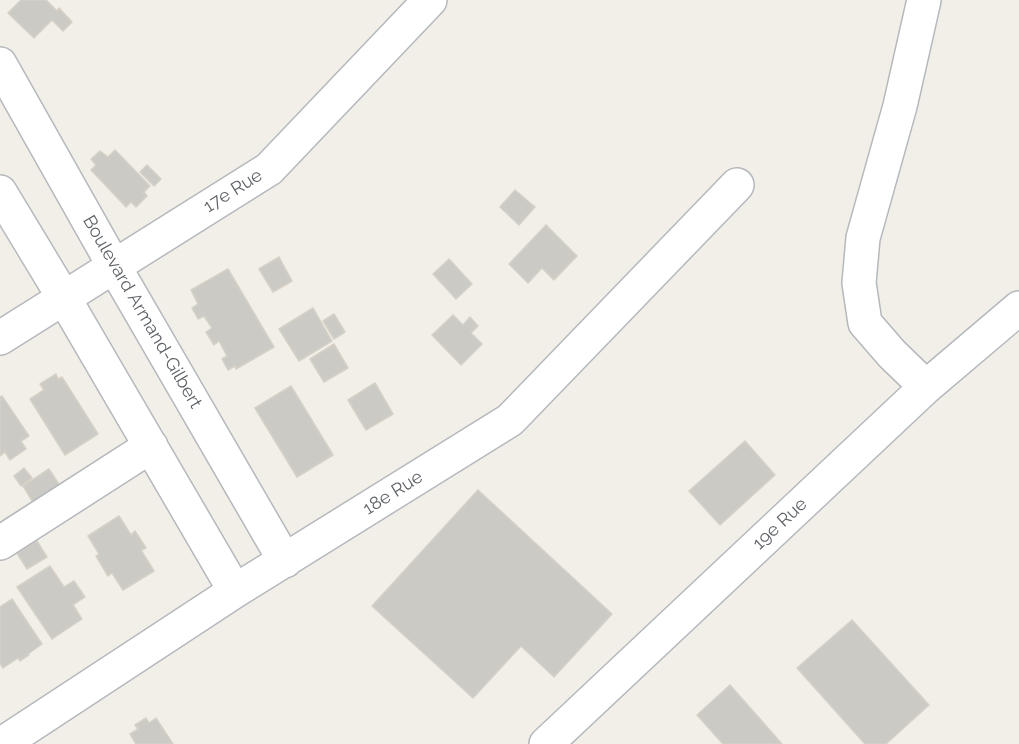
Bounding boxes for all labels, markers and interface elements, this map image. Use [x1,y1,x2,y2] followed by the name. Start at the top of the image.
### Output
[200,165,266,217] street label: 17e Rue
[78,212,206,412] street label: Boulevard Armand-Gilbert
[359,466,427,520] street label: 18e Rue
[748,493,812,555] street label: 19e Rue

